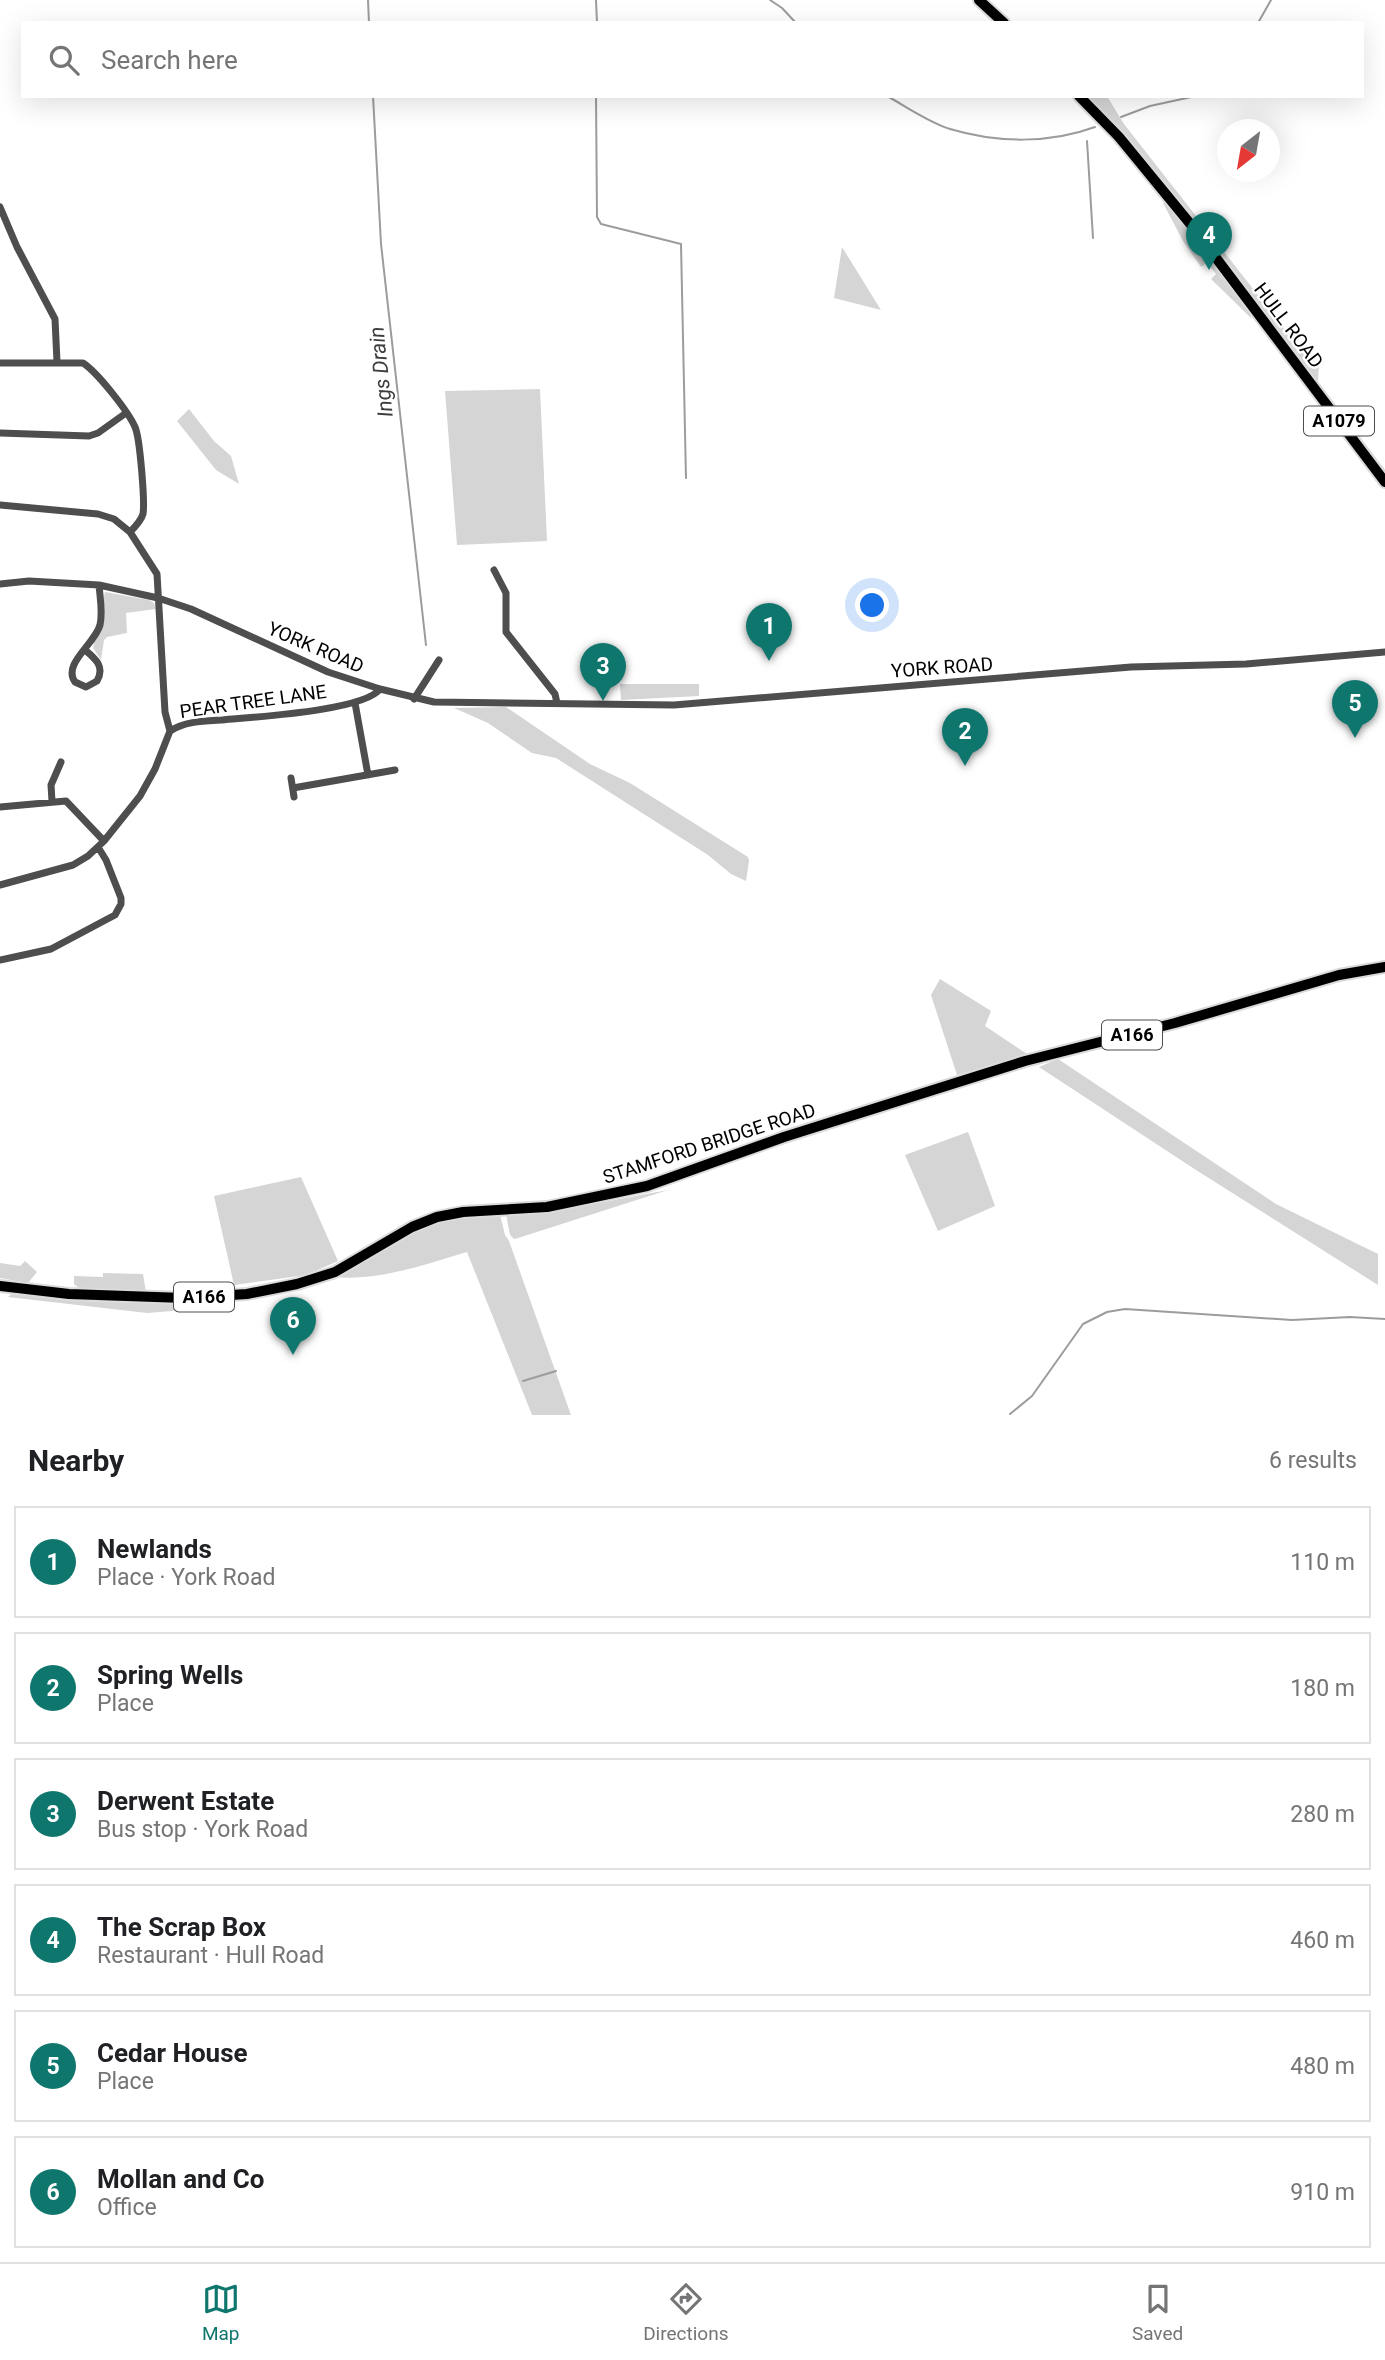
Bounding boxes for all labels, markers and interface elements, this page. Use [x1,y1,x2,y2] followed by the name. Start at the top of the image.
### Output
[21,21,1364,98] search box
[45,41,83,79] icon: search
[101,45,238,75] text: Search here
[1217,119,1280,182] north arrow
[1186,212,1232,270] pin: 4
[1249,278,1328,372] street label: HULL ROAD
[364,325,398,419] water label: Ings Drain
[1304,407,1374,436] road number: A1079
[855,588,889,622] your location
[746,603,792,661] pin: 1
[264,617,367,678] street label: YORK ROAD
[580,643,626,701] pin: 3
[890,652,994,683] street label: YORK ROAD
[178,680,328,723] street label: PEAR TREE LANE
[1332,680,1378,738] pin: 5
[942,708,988,766] pin: 2
[1102,1020,1162,1050] road number: A166
[600,1098,818,1189] street label: STAMFORD BRIDGE ROAD
[174,1282,234,1312] road number: A166
[270,1297,316,1355] pin: 6
[28,1443,124,1478] text: Nearby
[1269,1447,1357,1474] text: 6 results
[97,1534,212,1564] text: Newlands
[46,1549,60,1576] text: 1
[1290,1549,1355,1576] text: 110 m
[97,1564,275,1591] text: Place · York Road
[97,1660,243,1690] text: Spring Wells
[46,1675,60,1702] text: 2
[1290,1675,1355,1702] text: 180 m
[97,1690,154,1717] text: Place
[97,1786,274,1816] text: Derwent Estate
[46,1801,60,1828] text: 3
[1290,1801,1355,1828] text: 280 m
[97,1816,308,1843] text: Bus stop · York Road
[97,1912,266,1942] text: The Scrap Box
[46,1927,60,1954] text: 4
[1290,1927,1355,1954] text: 460 m
[97,1942,324,1969] text: Restaurant · Hull Road
[97,2038,248,2068] text: Cedar House
[46,2053,60,2080] text: 5
[1290,2053,1355,2080] text: 480 m
[97,2068,154,2095] text: Place
[97,2164,264,2194] text: Mollan and Co
[46,2179,60,2206] text: 6
[1290,2179,1355,2206] text: 910 m
[97,2194,157,2221] text: Office
[202,2280,240,2345] tab: Map
[643,2280,728,2345] tab: Directions
[1132,2280,1183,2345] tab: Saved

